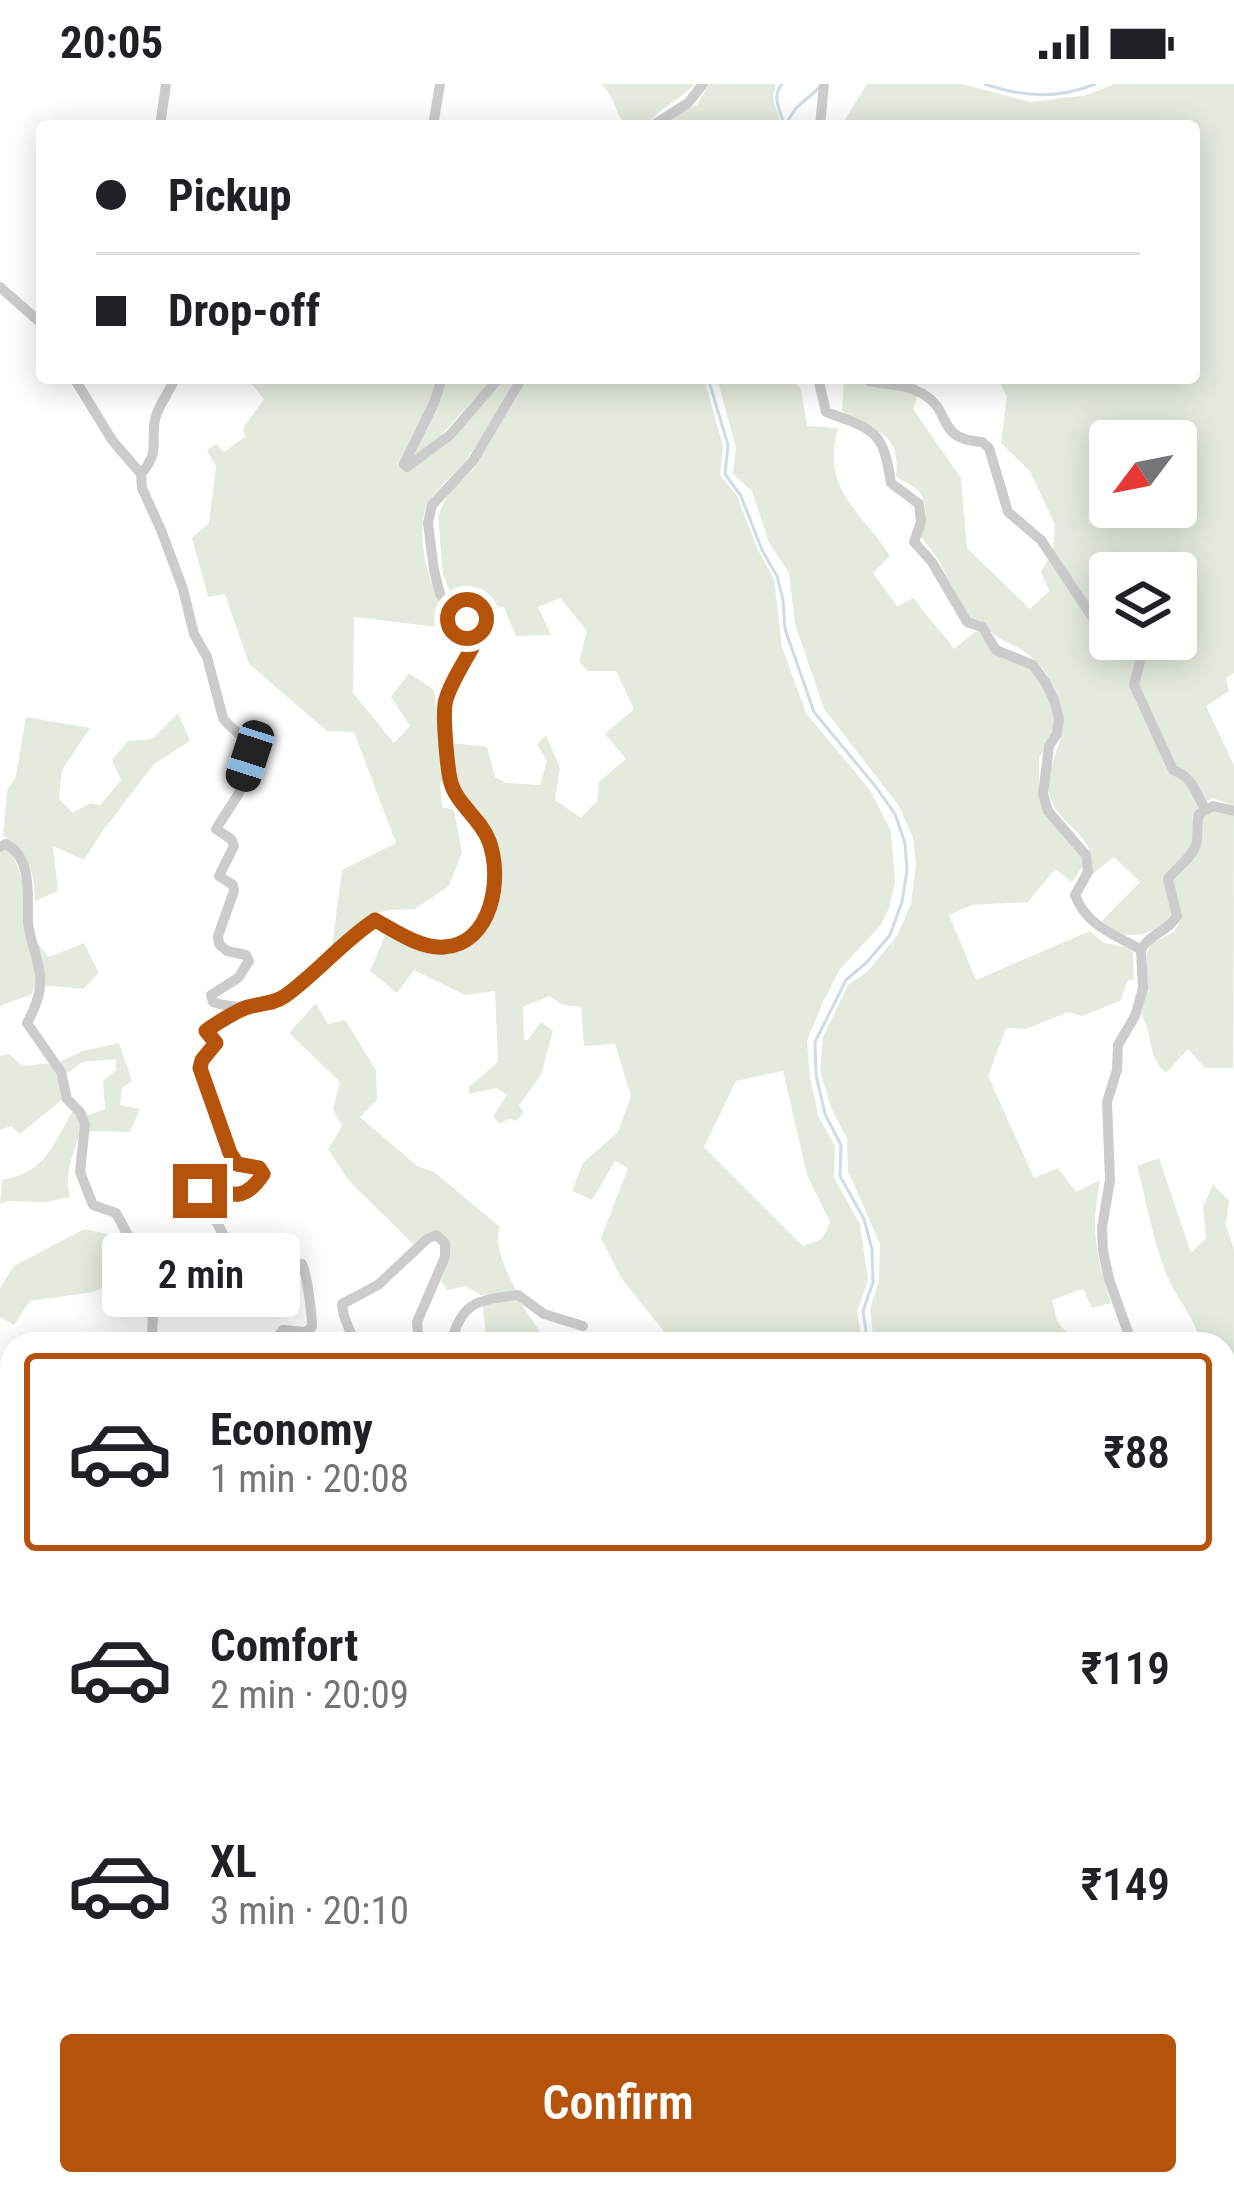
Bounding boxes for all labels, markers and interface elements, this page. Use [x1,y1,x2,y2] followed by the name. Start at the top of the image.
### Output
[60,16,163,69] text: 20:05
[168,169,292,222] text: Pickup
[168,284,320,337] text: Drop-off
[1089,420,1197,528] north arrow
[1089,420,1197,660] map controls
[1089,552,1197,660] button: layers
[440,592,494,646] route start
[222,716,278,796] car
[173,1164,227,1218] route end
[101,1233,299,1317] callout: 2 min
[158,1252,244,1298] text: 2 min
[66,1398,174,1506] icon: car
[210,1403,373,1456] text: Economy
[1104,1426,1170,1479] text: ₹88
[210,1456,409,1502] text: 1 min · 20:08
[66,1614,174,1722] icon: car
[210,1619,358,1672] text: Comfort
[1081,1642,1170,1695] text: ₹119
[210,1672,409,1718] text: 2 min · 20:09
[66,1830,174,1938] icon: car
[210,1835,257,1888] text: XL
[1081,1858,1170,1911] text: ₹149
[210,1888,409,1934] text: 3 min · 20:10
[60,2034,1176,2172] button: Confirm

